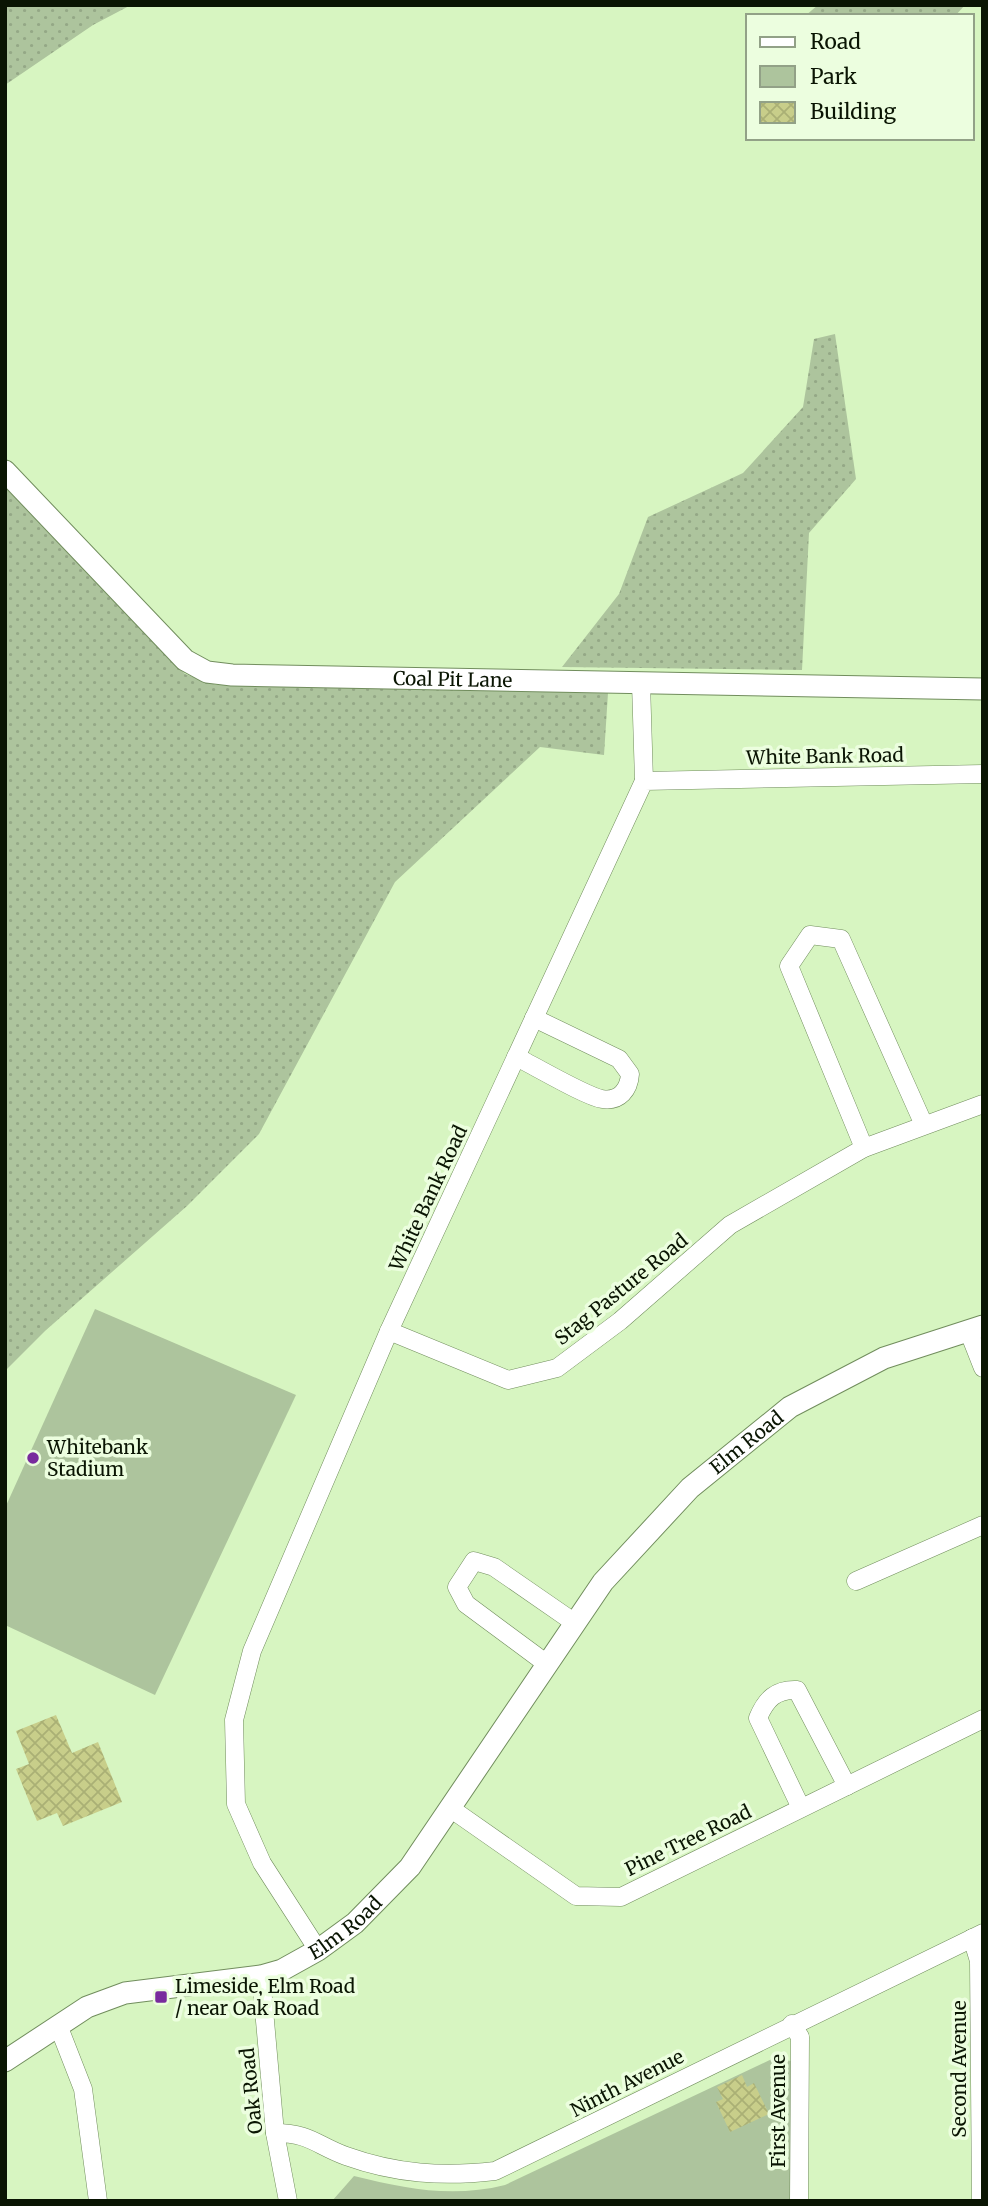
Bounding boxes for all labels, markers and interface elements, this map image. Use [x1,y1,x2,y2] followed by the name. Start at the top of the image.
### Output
[746,14,974,140] legend
[810,28,861,55] text: Road
[810,63,857,90] text: Park
[810,98,897,125] text: Building
[393,666,513,692] street label: Coal Pit Lane
[745,743,904,769] street label: White Bank Road
[383,1121,472,1275] street label: White Bank Road
[550,1228,692,1350] street label: Stag Pasture Road
[705,1405,788,1479] street label: Elm Road
[46,1435,148,1481] place label: Whitebank Stadium
[25,1450,41,1466] marker: Whitebank Stadium
[621,1799,755,1881] street label: Pine Tree Road
[305,1891,387,1965] street label: Elm Road
[175,1974,355,2020] place label: Limeside, Elm Road / near Oak Road
[153,1989,169,2005] marker: Limeside, Elm Road / near Oak Road
[947,2000,971,2138] street label: Second Avenue
[566,2044,688,2122] street label: Ninth Avenue
[235,2047,267,2135] street label: Oak Road
[766,2054,790,2168] street label: First Avenue

